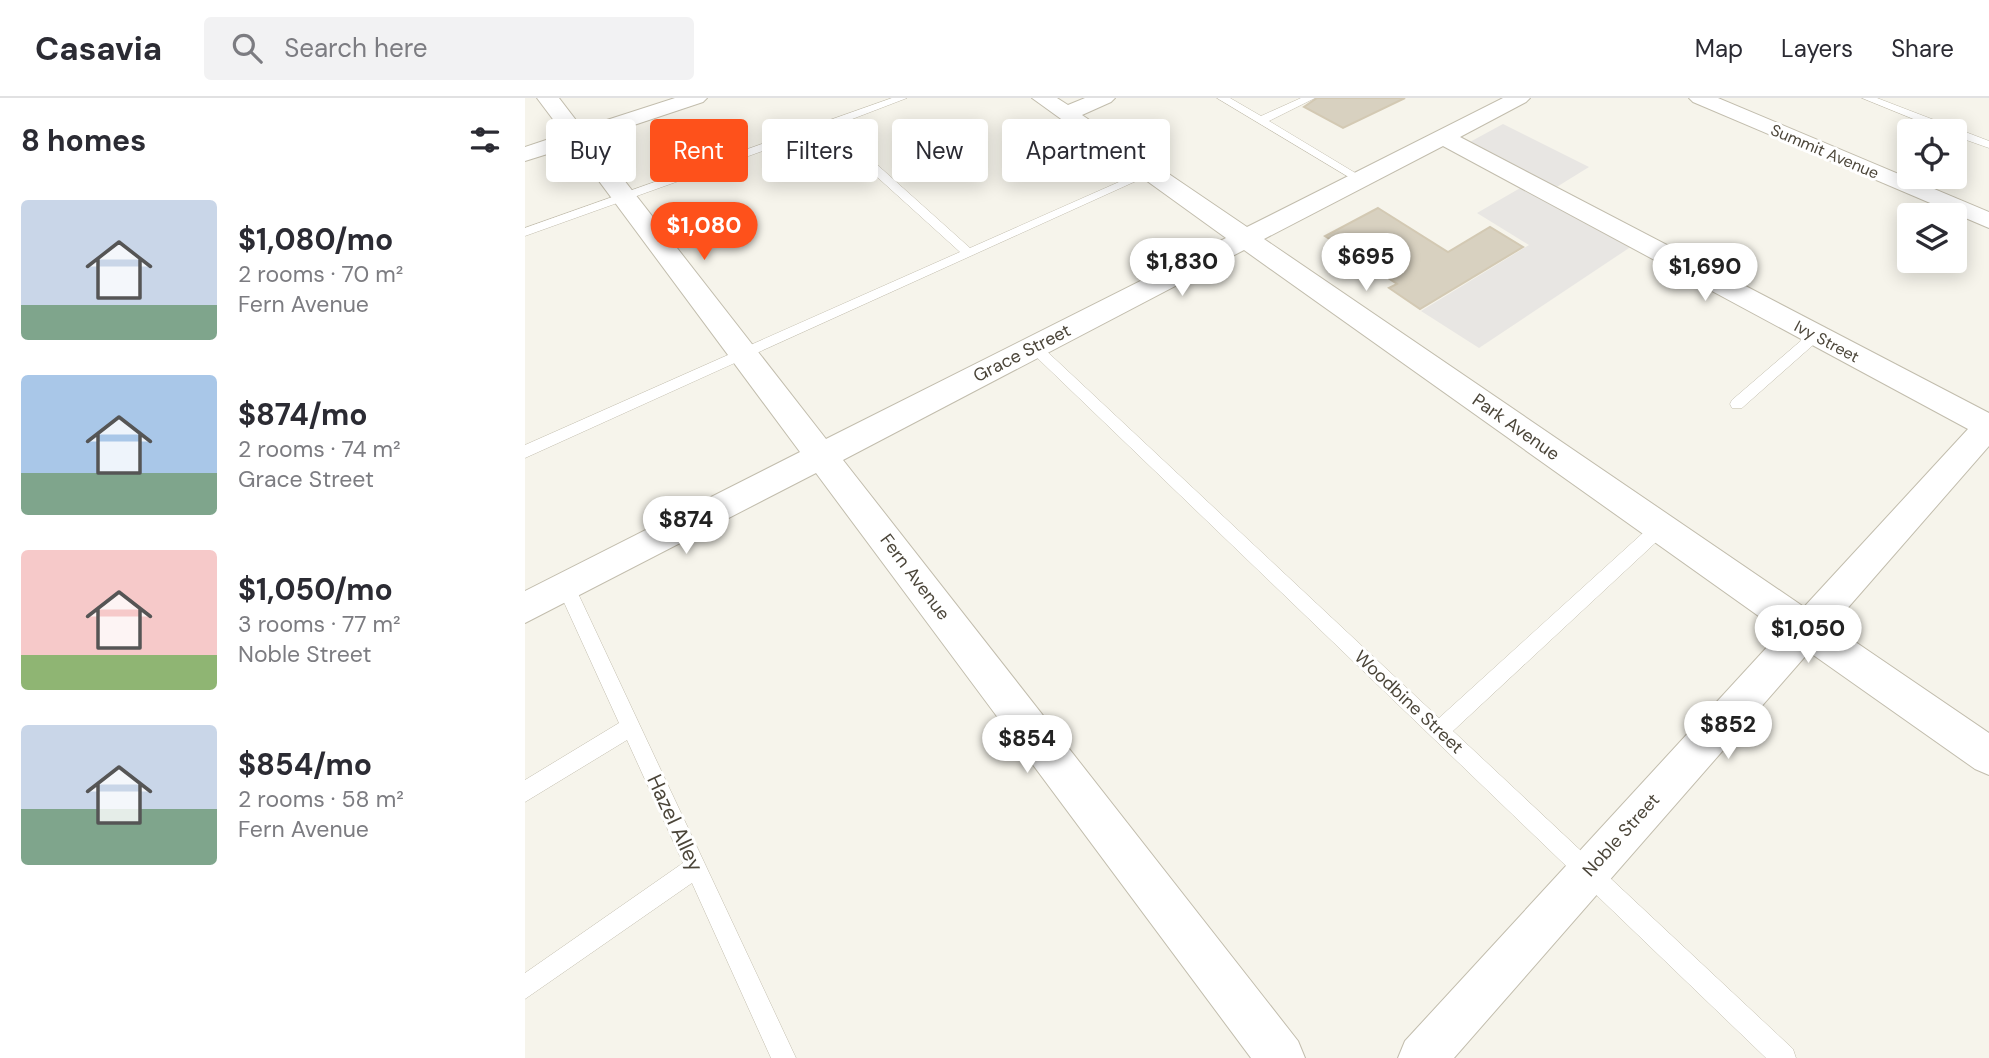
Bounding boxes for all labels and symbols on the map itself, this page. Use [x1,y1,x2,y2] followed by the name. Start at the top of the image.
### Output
[1767,119,1882,184] street label: Summit Avenue
[647,202,761,262] pin: $1,080
[1325,234,1407,293] pin: $695
[1125,238,1239,298] pin: $1,830
[1648,244,1762,303] pin: $1,690
[1791,316,1863,367] street label: Ivy Street
[969,318,1075,388] street label: Grace Street
[1468,388,1564,466] street label: Park Avenue
[645,496,727,556] pin: $874
[875,529,955,625] street label: Fern Avenue
[1751,606,1865,665] pin: $1,050
[1349,645,1469,759] street label: Woodbine Street
[1687,702,1769,761] pin: $852
[986,716,1068,775] pin: $854
[640,770,710,876] street label: Hazel Alley
[1577,788,1665,882] street label: Noble Street

